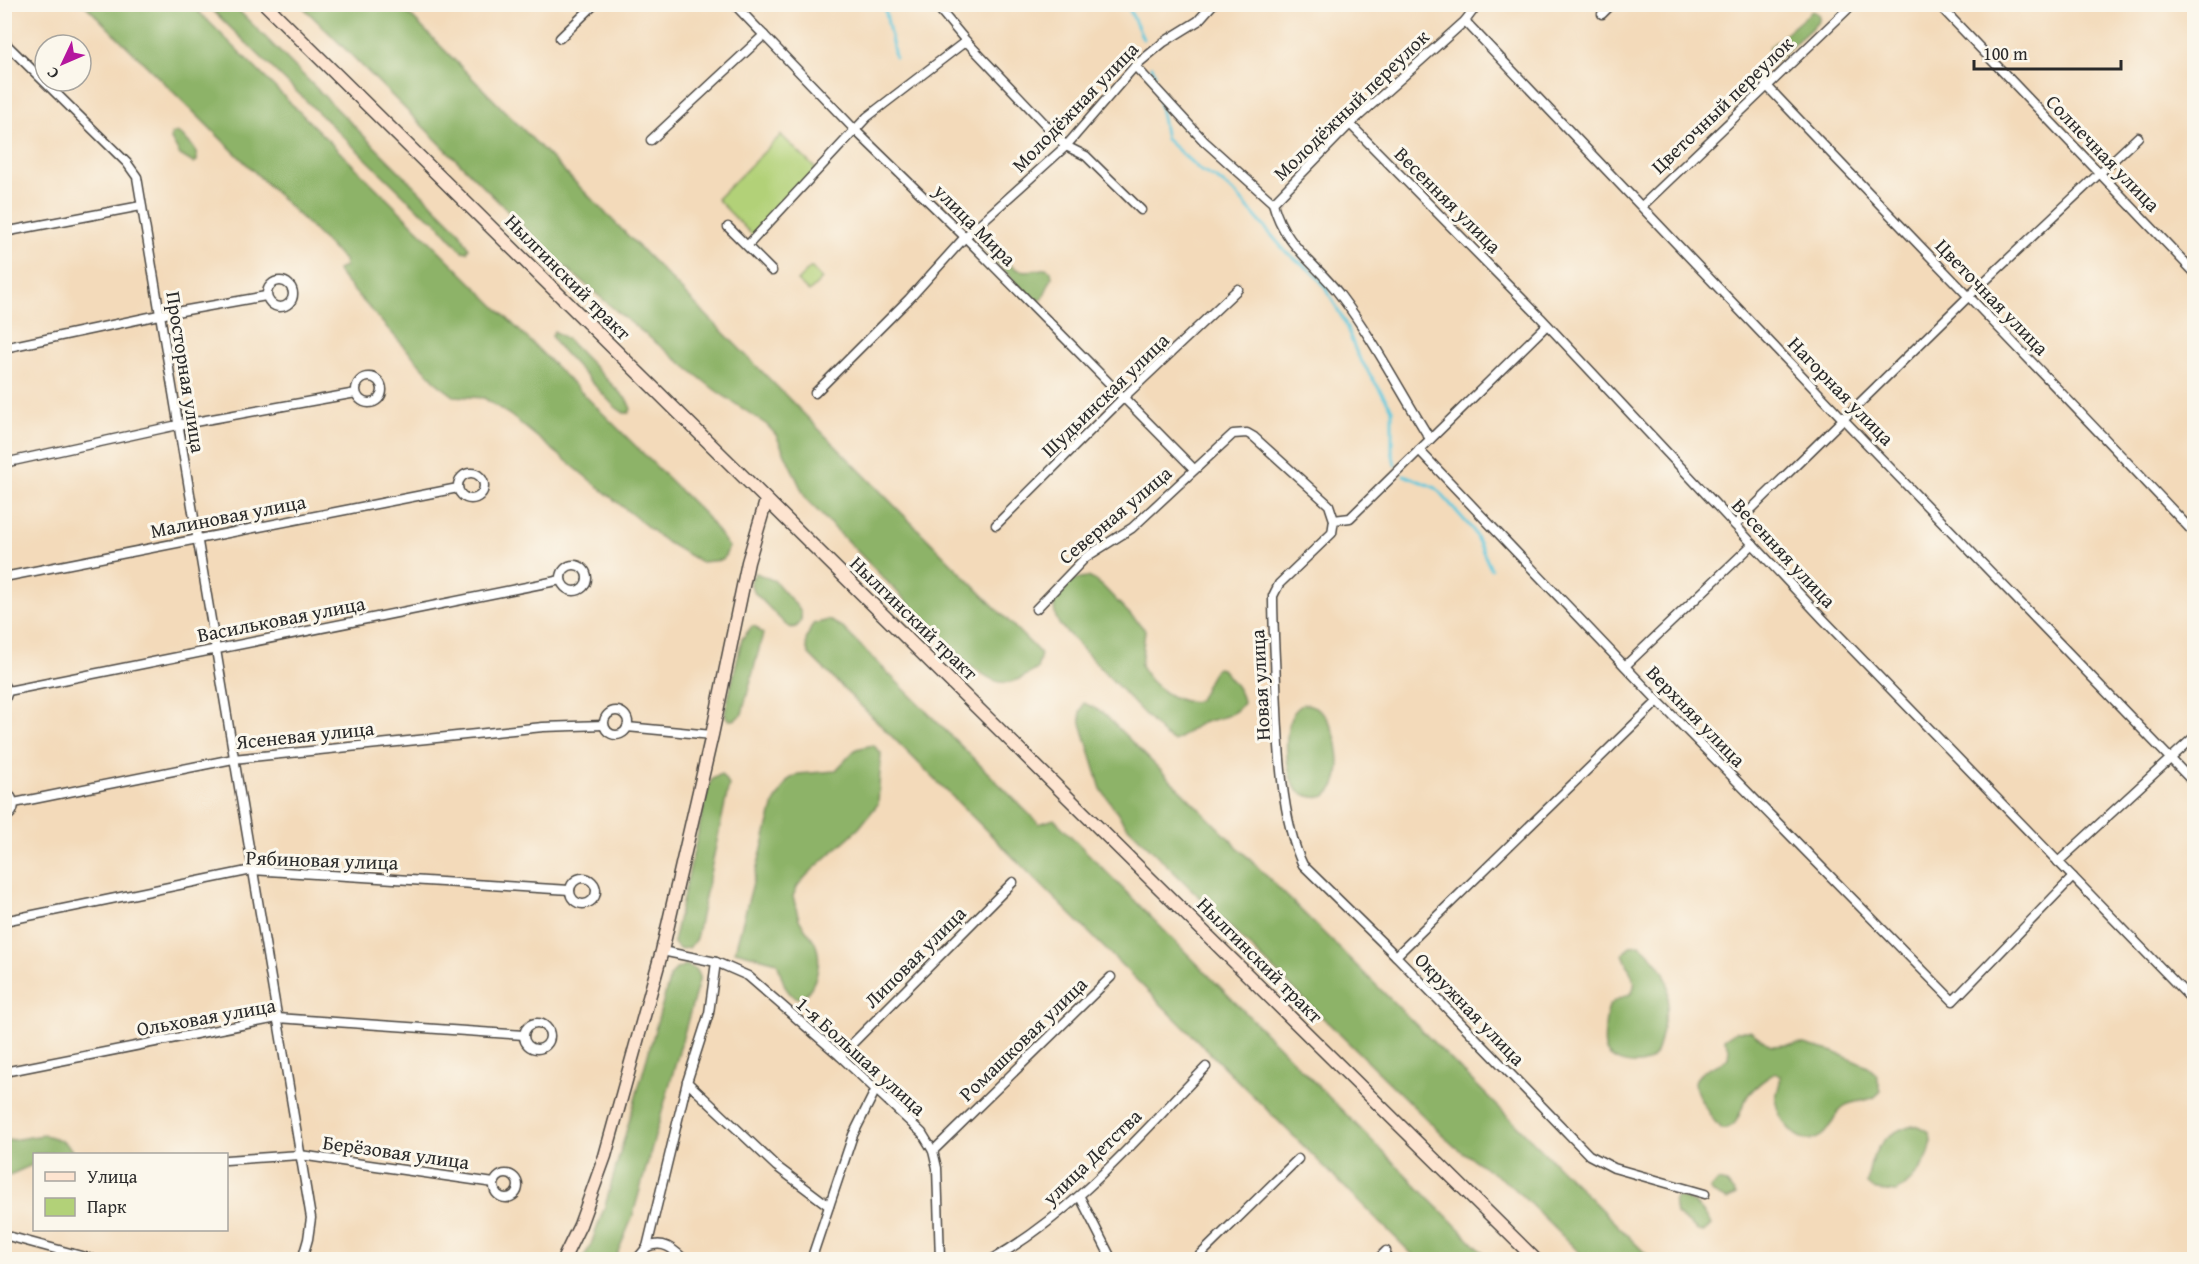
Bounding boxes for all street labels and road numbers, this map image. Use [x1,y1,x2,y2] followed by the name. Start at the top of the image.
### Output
[1266,22,1435,187] street label: Молодёжный переулок
[1644,29,1799,180] street label: Цветочный переулок
[1005,34,1145,178] street label: Молодёжная улица
[2040,87,2167,218] street label: Солнечная улица
[1388,140,1509,260] street label: Весенняя улица
[927,176,1024,273] street label: улица Мира
[499,207,638,346] street label: Нылгинский тракт
[1929,232,2056,362] street label: Цветочная улица
[159,289,214,455] street label: Просторная улица
[1034,325,1176,463] street label: Шудьинская улица
[1782,330,1901,452] street label: Нагорная улица
[1052,458,1178,571] street label: Северная улица
[148,486,309,545] street label: Малиновая улица
[1726,491,1843,614] street label: Весенняя улица
[844,549,985,687] street label: Нылгинский тракт
[194,588,368,649] street label: Васильковая улица
[1242,628,1277,741] street label: Новая улица
[1640,658,1753,774] street label: Верхняя улица
[233,713,376,756] street label: Ясеневая улица
[245,842,399,877] street label: Рябиновая улица
[1191,890,1330,1029] street label: Нылгинский тракт
[857,899,973,1014] street label: Липовая улица
[1409,945,1532,1072] street label: Окружная улица
[952,969,1094,1108] street label: Ромашковая улица
[790,989,933,1122] street label: 1-я Большая улица
[134,990,278,1043] street label: Ольховая улица
[1035,1101,1148,1212] street label: улица Детства
[321,1127,472,1176] street label: Берёзовая улица

